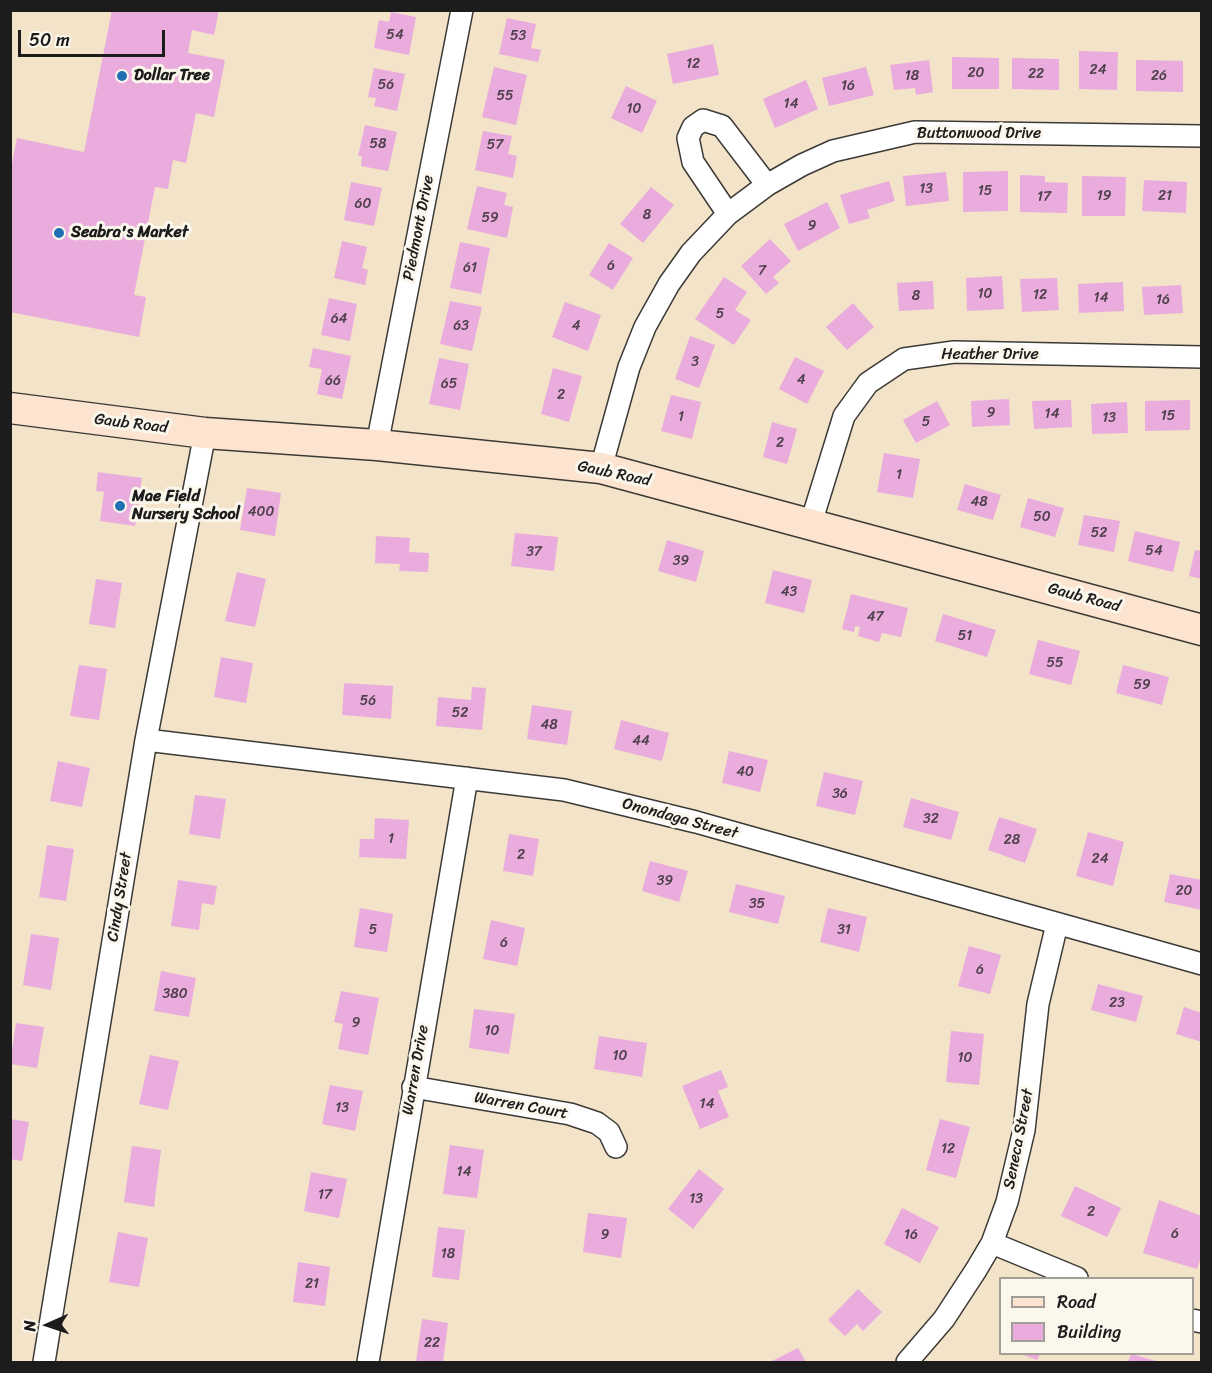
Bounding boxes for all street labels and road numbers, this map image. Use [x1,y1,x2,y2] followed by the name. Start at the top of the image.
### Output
[917,124,1041,144] street label: Buttonwood Drive
[399,174,439,282] street label: Piedmont Drive
[941,345,1039,365] street label: Heather Drive
[93,410,169,438] street label: Gaub Road
[576,457,652,491] street label: Gaub Road
[1046,579,1122,617] street label: Gaub Road
[620,794,740,844] street label: Onondaga Street
[103,851,137,943] street label: Cindy Street
[399,1024,433,1116] street label: Warren Drive
[1000,1087,1038,1191] street label: Seneca Street
[473,1088,569,1124] street label: Warren Court

